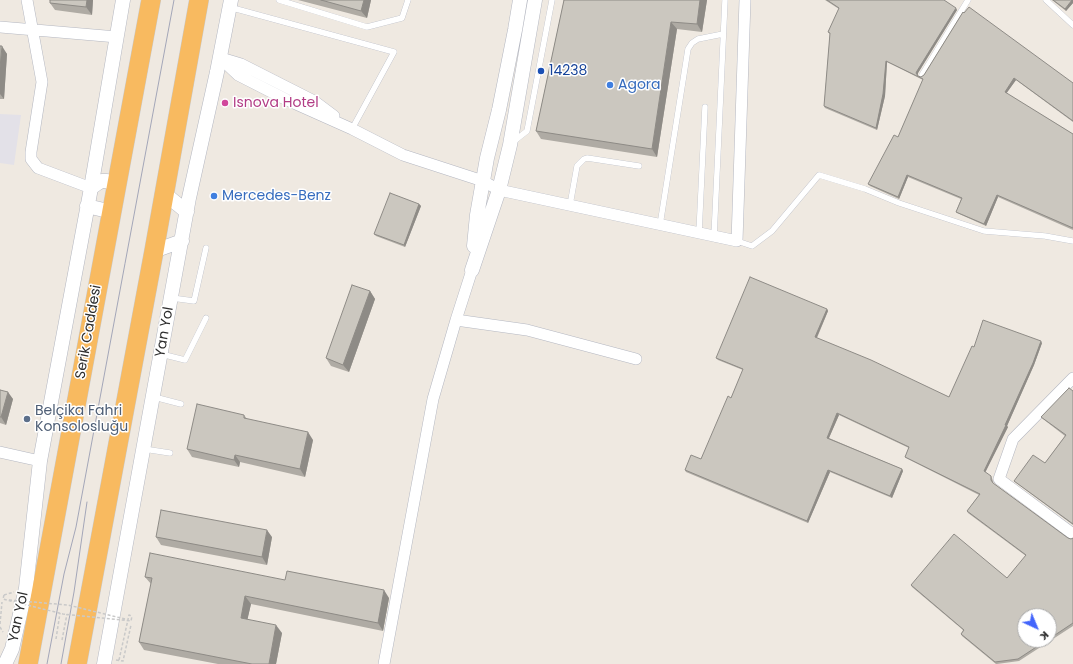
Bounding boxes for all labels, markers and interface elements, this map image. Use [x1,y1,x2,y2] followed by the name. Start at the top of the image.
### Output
[549,63,587,79] place label: 14238
[536,66,546,76] marker: 14238
[618,77,661,93] place label: Agora
[605,80,615,90] marker: Agora
[233,95,319,111] place label: Isnova Hotel
[220,98,230,108] marker: Isnova Hotel
[222,188,331,204] place label: Mercedes-Benz
[209,191,219,201] marker: Mercedes-Benz
[72,284,106,380] street label: Serik Caddesi
[152,305,178,359] street label: Yan Yol
[35,403,128,436] place label: Belçika Fahri Konsolosluğu
[22,414,32,424] marker: Belçika Fahri Konsolosluğu
[5,590,33,644] street label: Yan Yol
[1017,608,1057,648] north arrow
[1036,627,1053,644] text: K

